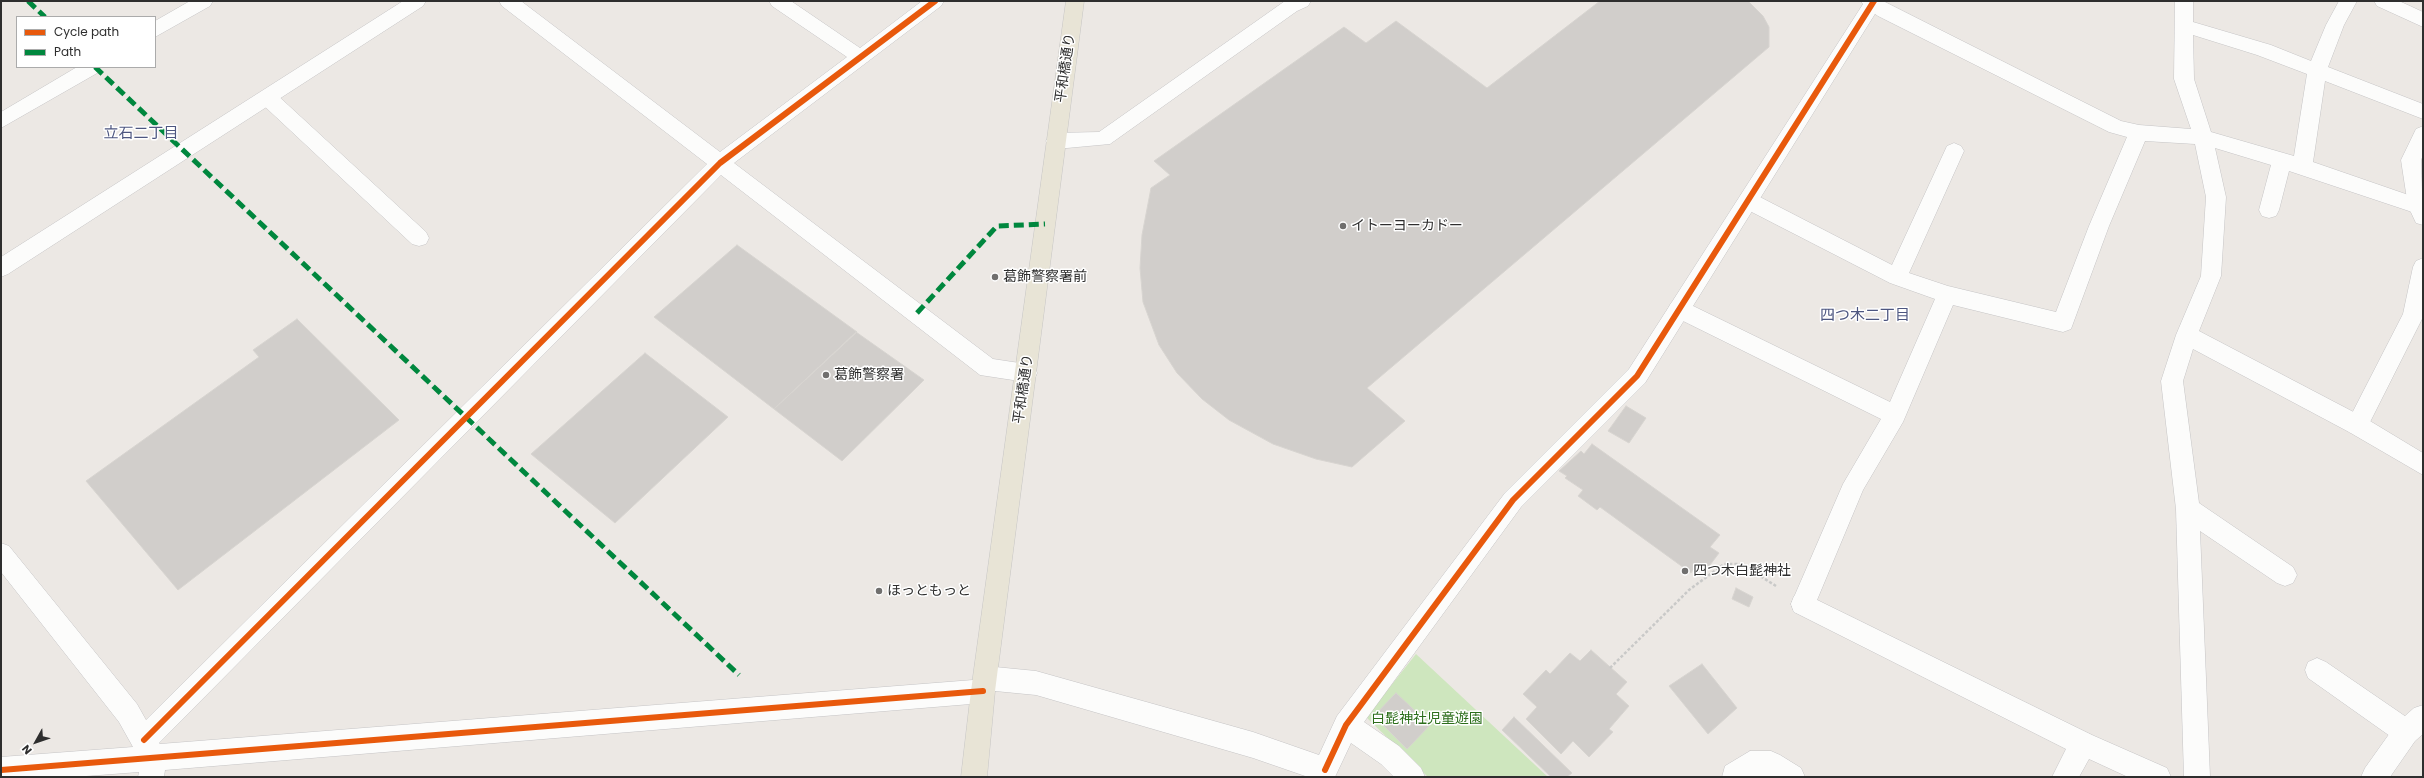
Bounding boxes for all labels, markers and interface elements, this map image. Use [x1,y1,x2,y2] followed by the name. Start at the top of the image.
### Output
[16,16,156,68] legend
[54,23,119,40] text: Cycle path
[1053,32,1079,104] street label: 平和橋通り
[54,43,81,60] text: Path
[104,125,178,143] district label: 立石二丁目
[1351,218,1463,234] place label: イトーヨーカドー
[1338,221,1348,231] marker: イトーヨーカドー
[1003,269,1087,285] place label: 葛飾警察署前
[990,272,1000,282] marker: 葛飾警察署前
[1820,307,1910,325] district label: 四つ木二丁目
[1011,353,1037,425] street label: 平和橋通り
[834,367,904,383] place label: 葛飾警察署
[821,370,831,380] marker: 葛飾警察署
[1693,563,1791,579] place label: 四つ木白髭神社
[1680,566,1690,576] marker: 四つ木白髭神社
[887,583,971,599] place label: ほっともっと
[874,586,884,596] marker: ほっともっと
[1371,711,1483,727] park label: 白髭神社児童遊園
[16,722,56,762] north arrow
[18,741,36,758] text: N

